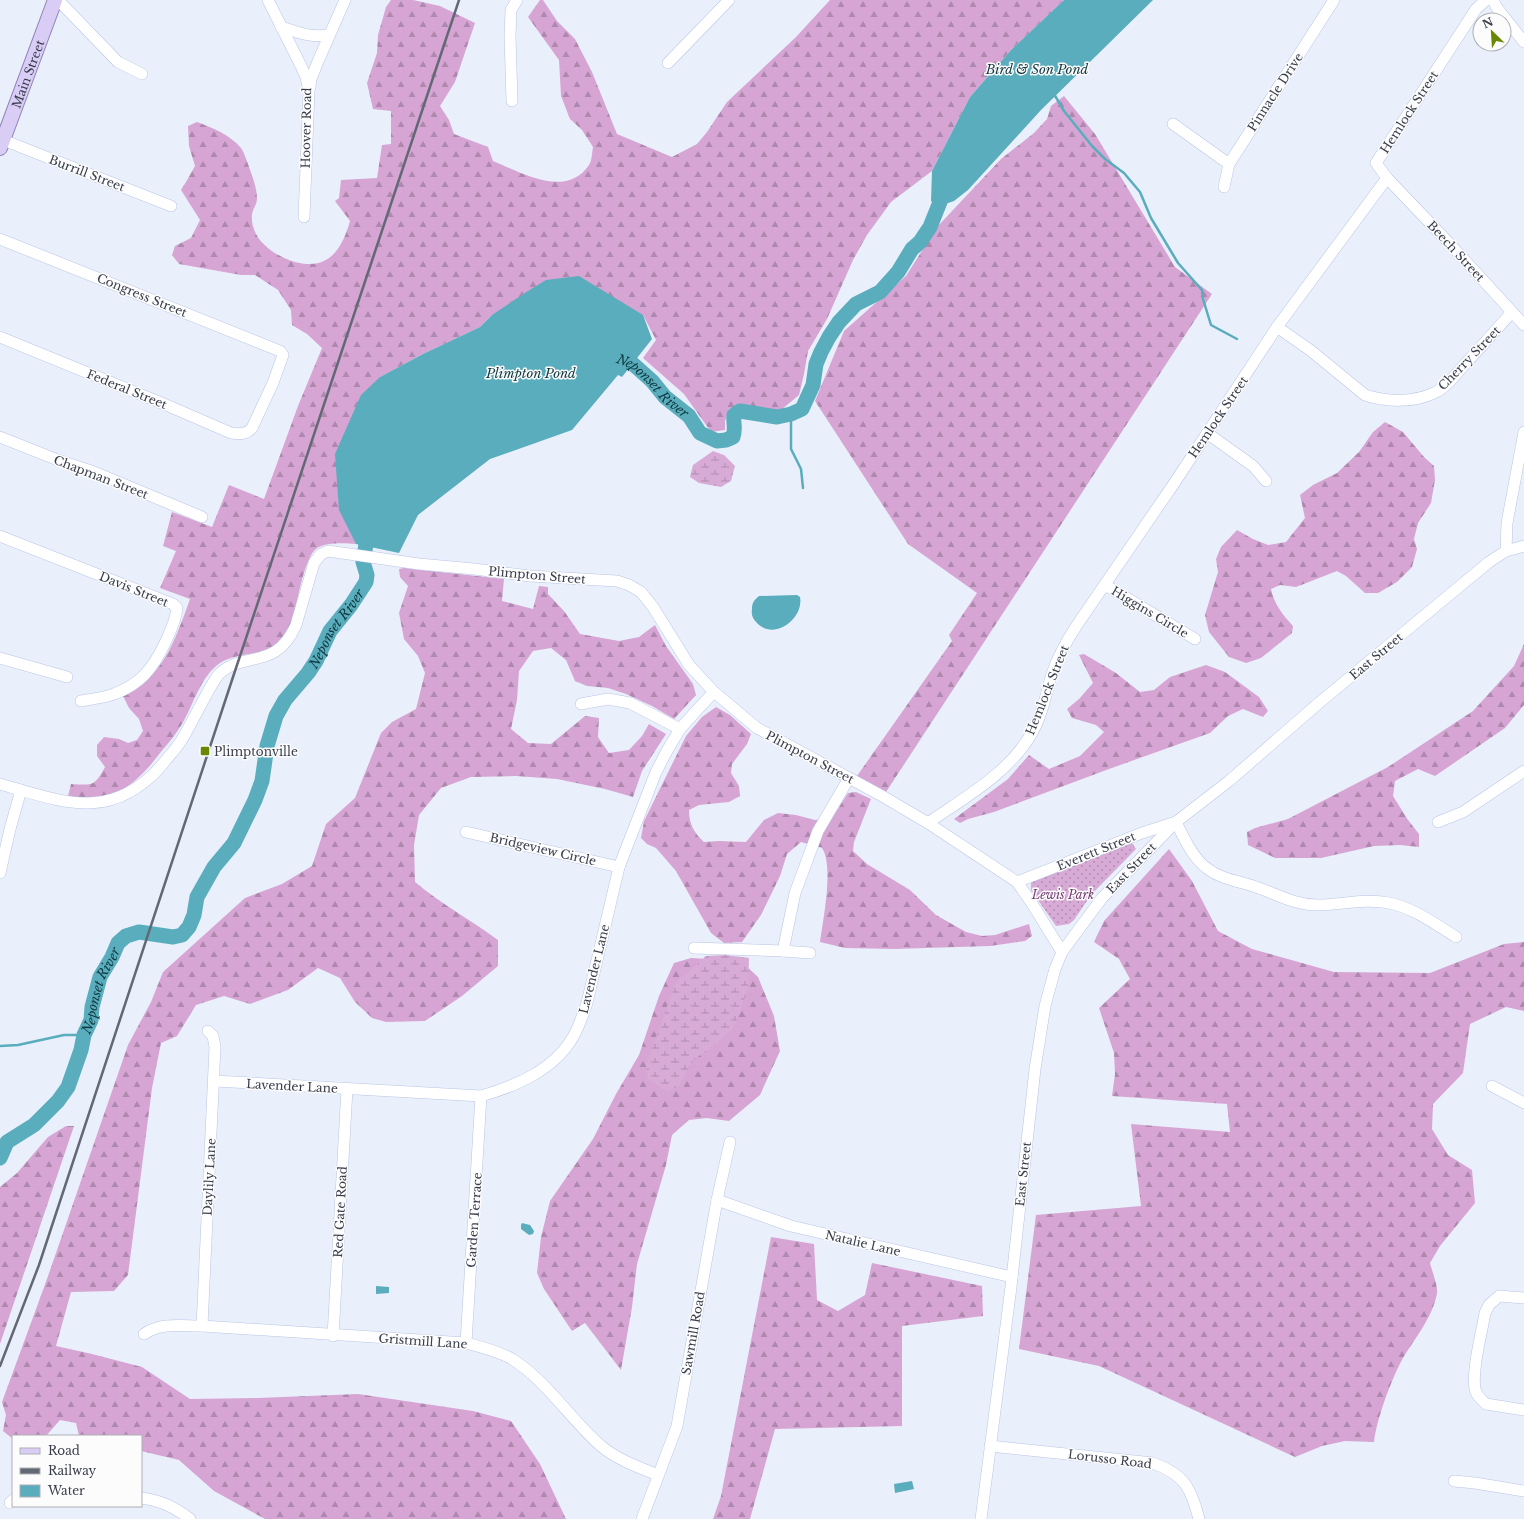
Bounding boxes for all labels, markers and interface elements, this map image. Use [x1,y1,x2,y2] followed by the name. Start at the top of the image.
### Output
[1472,12,1512,52] north arrow
[1480,14,1496,31] text: N
[8,37,47,110] street label: Main Street
[1244,50,1306,134] street label: Pinnacle Drive
[985,61,1089,78] water label: Bird & Son Pond
[1377,67,1442,156] street label: Hemlock Street
[298,87,314,169] street label: Hoover Road
[47,152,127,195] street label: Burrill Street
[1424,218,1488,285] street label: Beech Street
[95,270,190,320] street label: Congress Street
[1435,323,1504,393] street label: Cherry Street
[613,350,693,422] water label: Neponset River
[485,365,576,382] water label: Plimpton Pond
[85,366,170,412] street label: Federal Street
[1185,373,1251,461] street label: Hemlock Street
[52,452,151,502] street label: Chapman Street
[488,563,587,587] street label: Plimpton Street
[97,568,171,610] street label: Davis Street
[1109,583,1191,641] street label: Higgins Circle
[304,585,368,673] water label: Neponset River
[1346,629,1406,683] street label: East Street
[1022,642,1072,737] street label: Hemlock Street
[763,728,857,787] street label: Plimpton Street
[214,744,298,759] place label: Plimptonville
[199,745,211,757] marker: Plimptonville
[1054,828,1138,874] street label: Everett Street
[488,829,598,869] street label: Bridgeview Circle
[1103,839,1159,897] street label: East Street
[1031,887,1094,902] park label: Lewis Park
[576,923,612,1015] street label: Lavender Lane
[77,944,124,1037] water label: Neponset River
[246,1076,338,1096] street label: Lavender Lane
[199,1138,219,1216] street label: Daylily Lane
[1012,1140,1034,1207] street label: East Street
[330,1166,350,1258] street label: Red Gate Road
[463,1172,485,1268] street label: Garden Terrace
[824,1227,902,1259] street label: Natalie Lane
[678,1290,708,1376] street label: Sawmill Road
[378,1330,468,1352] street label: Gristmill Lane
[12,1435,142,1507] legend
[48,1443,80,1458] text: Road
[1067,1446,1153,1472] street label: Lorusso Road
[48,1463,97,1478] text: Railway
[47,1483,85,1498] text: Water

